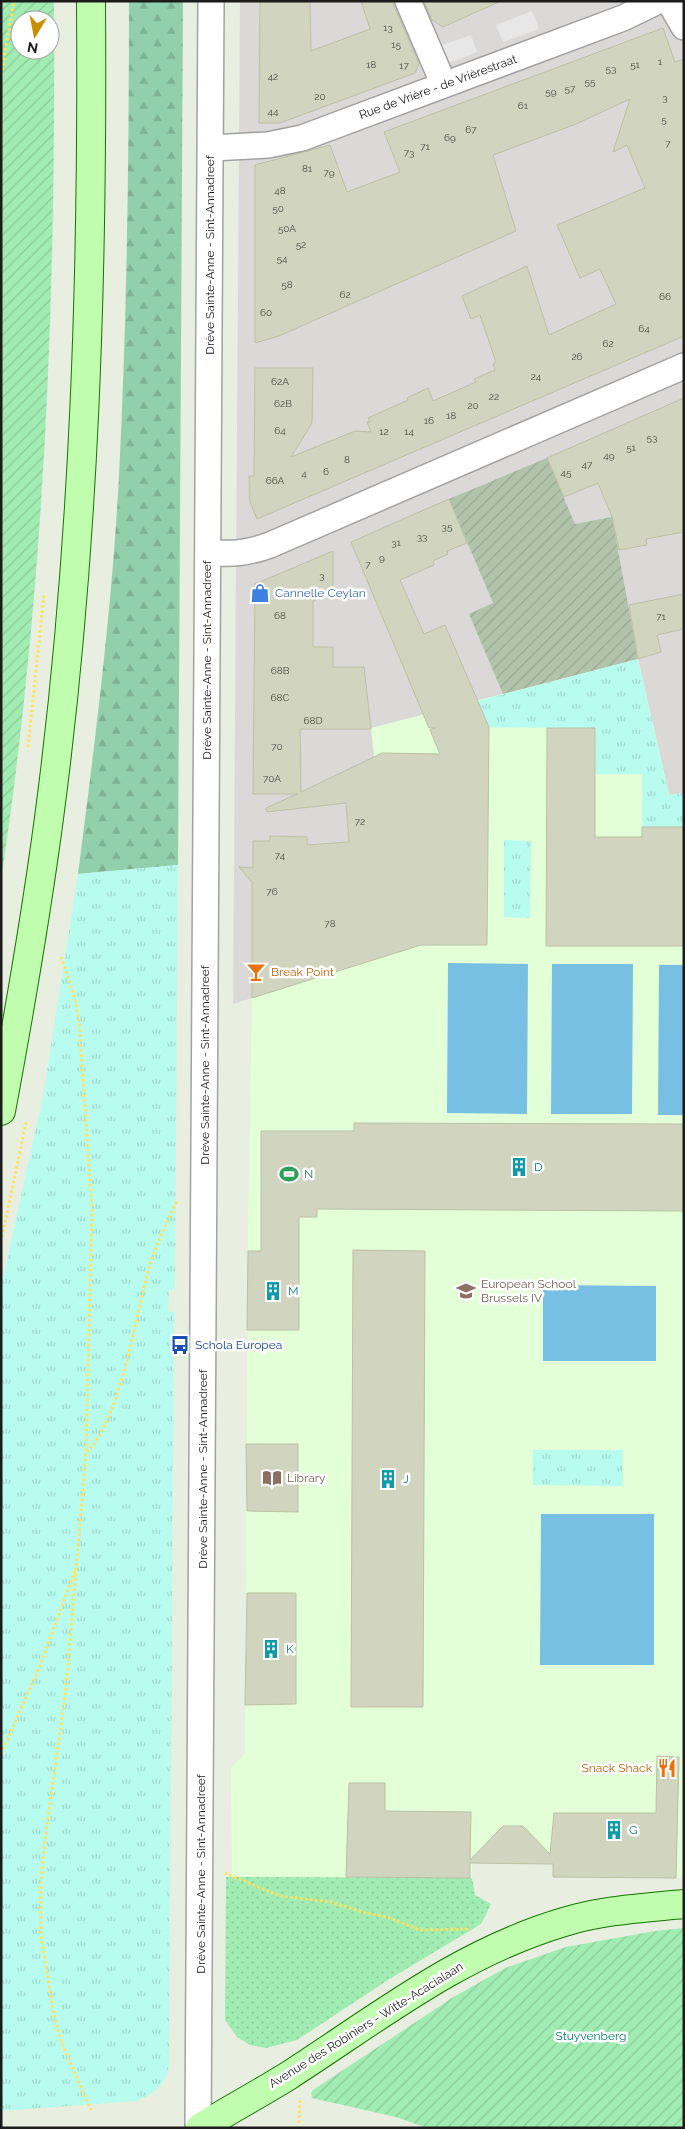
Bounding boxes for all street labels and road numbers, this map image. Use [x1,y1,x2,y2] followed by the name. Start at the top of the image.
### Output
[357,52,519,122] street label: Rue de Vrière - de Vrièrestraat
[203,154,217,355] street label: Drève Sainte-Anne - Sint-Annadreef
[200,559,214,760] street label: Drève Sainte-Anne - Sint-Annadreef
[198,964,212,1165] street label: Drève Sainte-Anne - Sint-Annadreef
[196,1368,210,1569] street label: Drève Sainte-Anne - Sint-Annadreef
[194,1773,208,1974] street label: Drève Sainte-Anne - Sint-Annadreef
[266,1959,466,2091] street label: Avenue des Robiniers - Witte-Acacialaan

